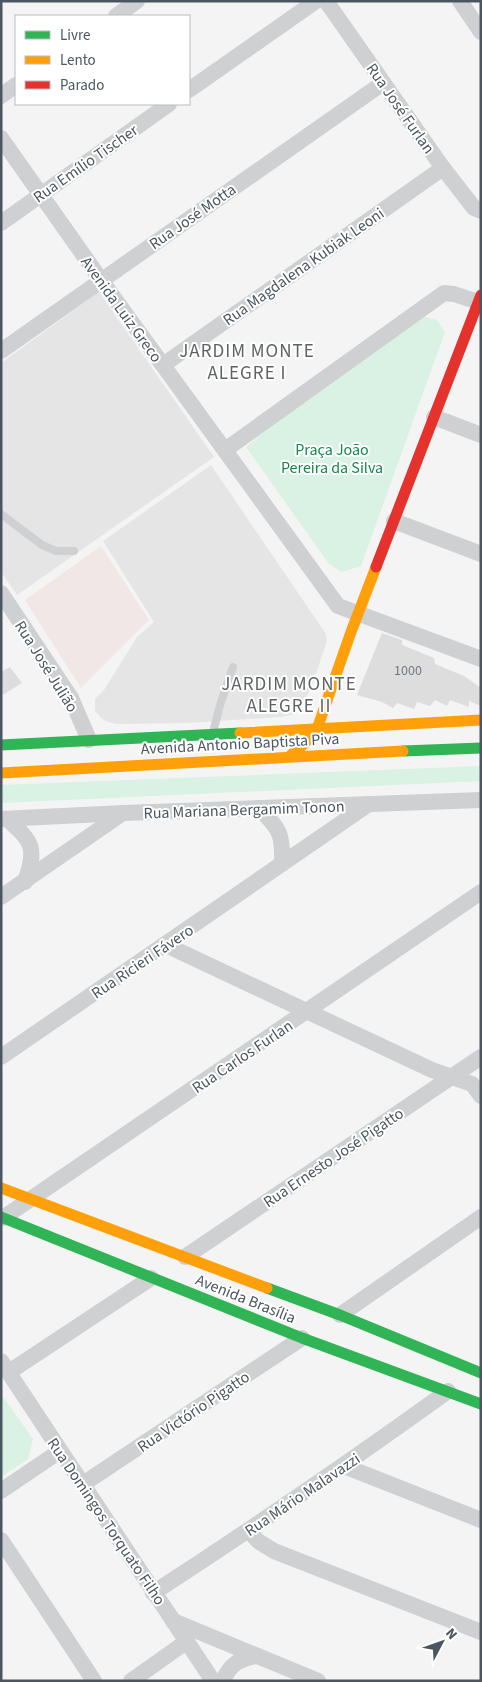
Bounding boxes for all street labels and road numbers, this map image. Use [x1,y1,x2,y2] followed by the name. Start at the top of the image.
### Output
[361,59,440,158] street label: Rua José Furlan
[29,119,143,208] street label: Rua Emílio Tischer
[145,179,240,255] street label: Rua José Motta
[219,203,389,331] street label: Rua Magdalena Kubiak Leoni
[75,252,167,367] street label: Avenida Luiz Greco
[9,616,83,717] street label: Rua José Julião
[140,728,340,760] street label: Avenida Antonio Baptista Piva
[143,795,345,824] street label: Rua Mariana Bergamim Tonon
[87,919,198,1004] street label: Rua Ricieri Fávero
[188,1015,297,1099] street label: Rua Carlos Furlan
[259,1103,408,1213] street label: Rua Ernesto José Pigatto
[192,1269,299,1329] street label: Avenida Brasília
[133,1366,254,1458] street label: Rua Victório Pigatto
[42,1434,170,1609] street label: Rua Domingos Torquato Filho
[241,1448,365,1542] street label: Rua Mário Malavazzi

